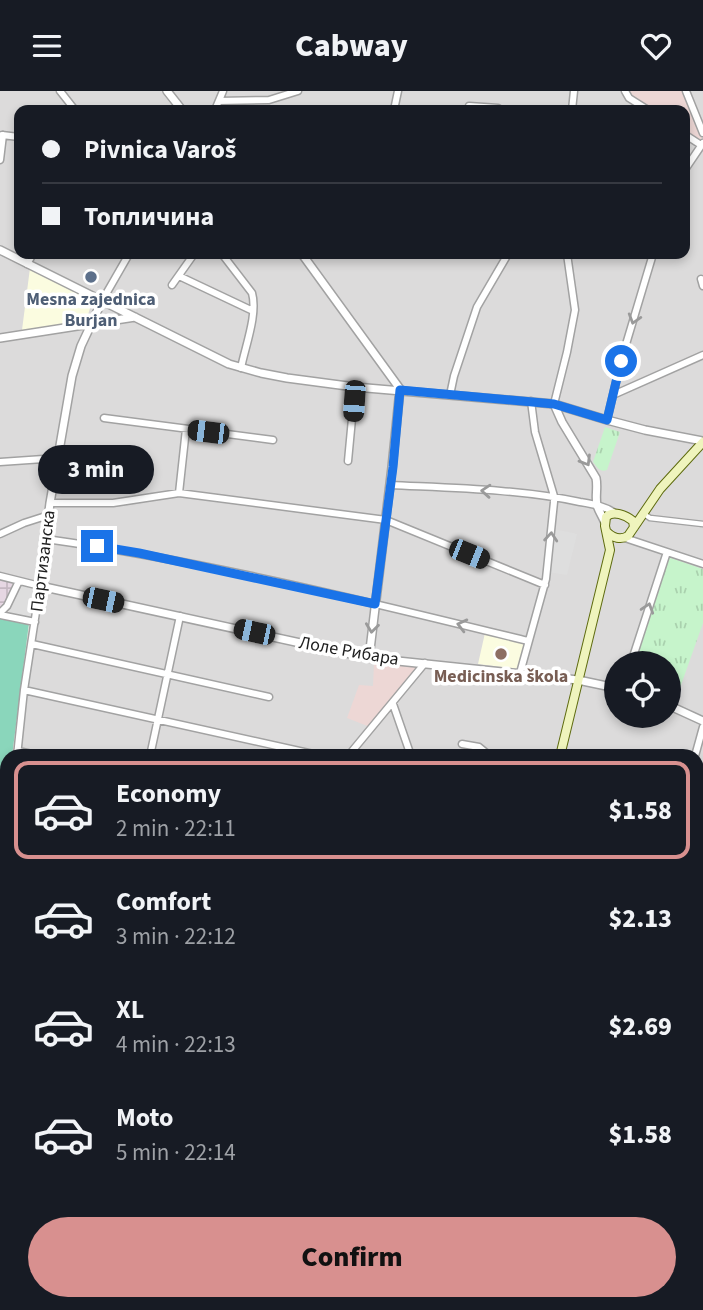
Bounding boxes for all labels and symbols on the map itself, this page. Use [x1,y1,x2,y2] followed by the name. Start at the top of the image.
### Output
[83,269,99,285] marker: Mesna zajednica Burjan
[26,287,156,333] place label: Mesna zajednica Burjan
[628,313,642,325] one-way arrow
[605,345,637,377] route start
[343,379,366,423] car
[186,419,231,445] car
[39,445,155,493] callout: 3 min
[578,454,591,467] one-way arrow
[480,484,491,499] one-way arrow
[24,509,62,613] street label: Партизанска
[81,530,113,562] route end
[543,532,558,543] one-way arrow
[446,536,493,572] car
[81,585,126,615] car
[640,602,655,614] one-way arrow
[232,617,277,647] car
[456,619,468,633] one-way arrow
[365,622,380,634] one-way arrow
[297,630,401,672] street label: Лоле Рибара
[493,646,509,662] marker: Medicinska škola
[434,664,568,689] place label: Medicinska škola

